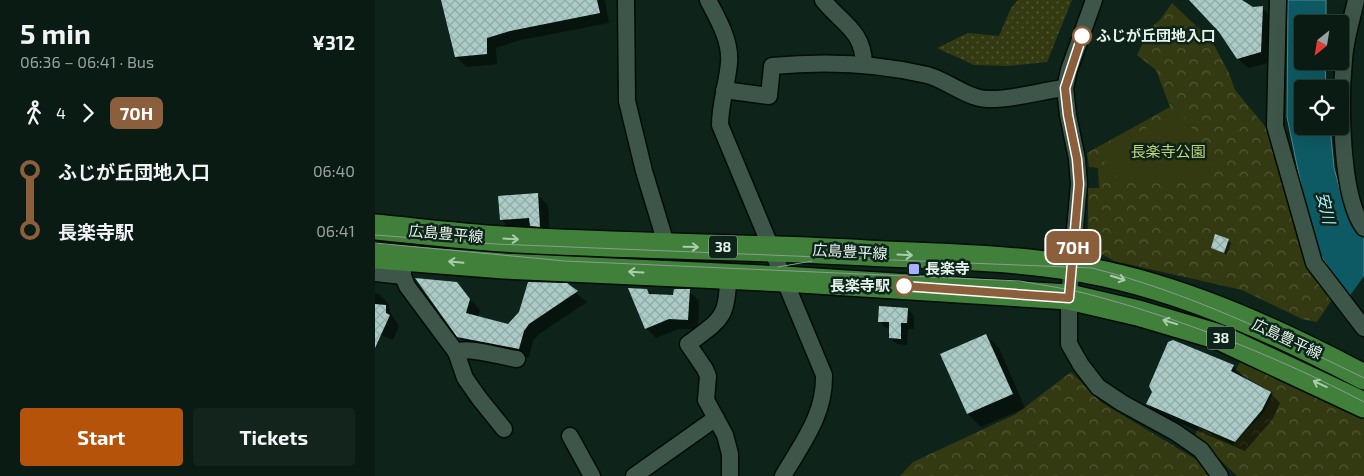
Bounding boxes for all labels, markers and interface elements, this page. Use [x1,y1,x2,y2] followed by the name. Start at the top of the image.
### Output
[1294,15,1349,70] north arrow
[1294,15,1349,135] map controls
[20,16,91,50] text: 5 min
[1072,26,1092,46] marker: ふじが丘団地入口
[1096,26,1216,44] place label: ふじが丘団地入口
[312,31,355,54] text: ¥312
[20,52,154,71] text: 06:36 – 06:41 · Bus
[1294,80,1349,135] button: locate
[20,99,48,127] icon: walk
[74,99,102,127] icon: forward
[120,102,153,124] text: 70H
[56,103,66,122] text: 4
[1130,142,1206,160] park label: 長楽寺公園
[58,160,210,183] text: ふじが丘団地入口
[313,161,355,180] text: 06:40
[1314,190,1340,228] water label: 安川
[58,220,134,243] text: 長楽寺駅
[316,221,355,240] text: 06:41
[408,221,484,245] street label: 広島豊平線
[1044,231,1102,263] line badge: 70H
[502,235,518,244] one-way arrow
[709,236,737,258] road number: 38
[1056,236,1090,258] text: 70H
[812,240,888,262] street label: 広島豊平線
[682,242,698,251] one-way arrow
[897,250,913,259] one-way arrow
[449,258,465,267] one-way arrow
[925,259,970,277] place label: 長楽寺
[907,262,921,276] marker: 長楽寺
[628,268,644,277] one-way arrow
[1110,273,1126,283] one-way arrow
[830,276,890,294] place label: 長楽寺駅
[894,276,914,296] marker: 長楽寺駅
[1250,314,1325,362] street label: 広島豊平線
[1162,317,1178,327] one-way arrow
[1207,326,1235,349] road number: 38
[1313,378,1328,388] one-way arrow
[20,408,183,466] button: Start
[193,408,355,466] button: Tickets

